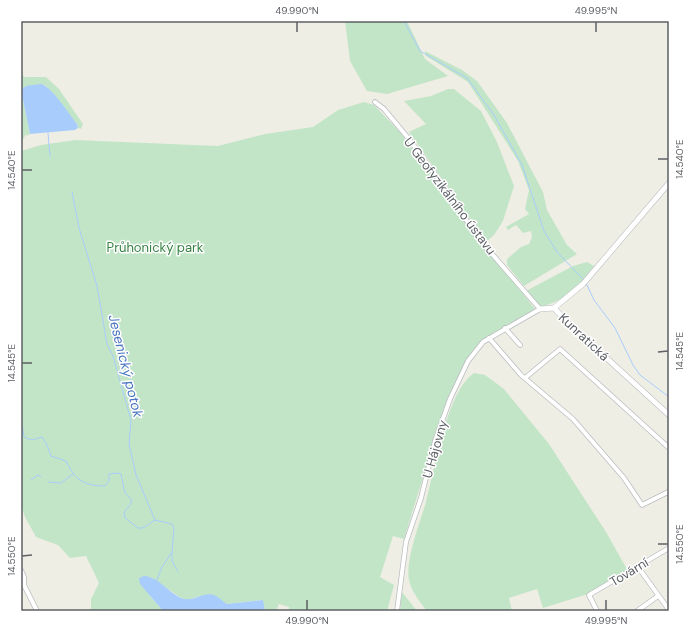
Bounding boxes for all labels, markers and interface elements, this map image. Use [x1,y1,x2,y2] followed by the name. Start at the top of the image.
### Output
[275,4,319,17] text: 49.990°N
[575,4,617,17] text: 49.995°N
[400,134,500,258] street label: U Geofyzikálního ústavu
[673,139,686,179] text: 14.540°E
[5,150,18,190] text: 14.540°E
[107,239,204,256] park label: Průhonický park
[555,309,613,365] street label: Kunratická
[105,313,148,420] water label: Jesenický potok
[673,331,686,370] text: 14.545°E
[5,343,18,382] text: 14.545°E
[419,418,451,480] street label: U Hájovny
[673,524,686,564] text: 14.550°E
[5,536,18,576] text: 14.550°E
[607,554,652,590] street label: Tovární
[285,614,329,627] text: 49.990°N
[585,614,627,627] text: 49.995°N

